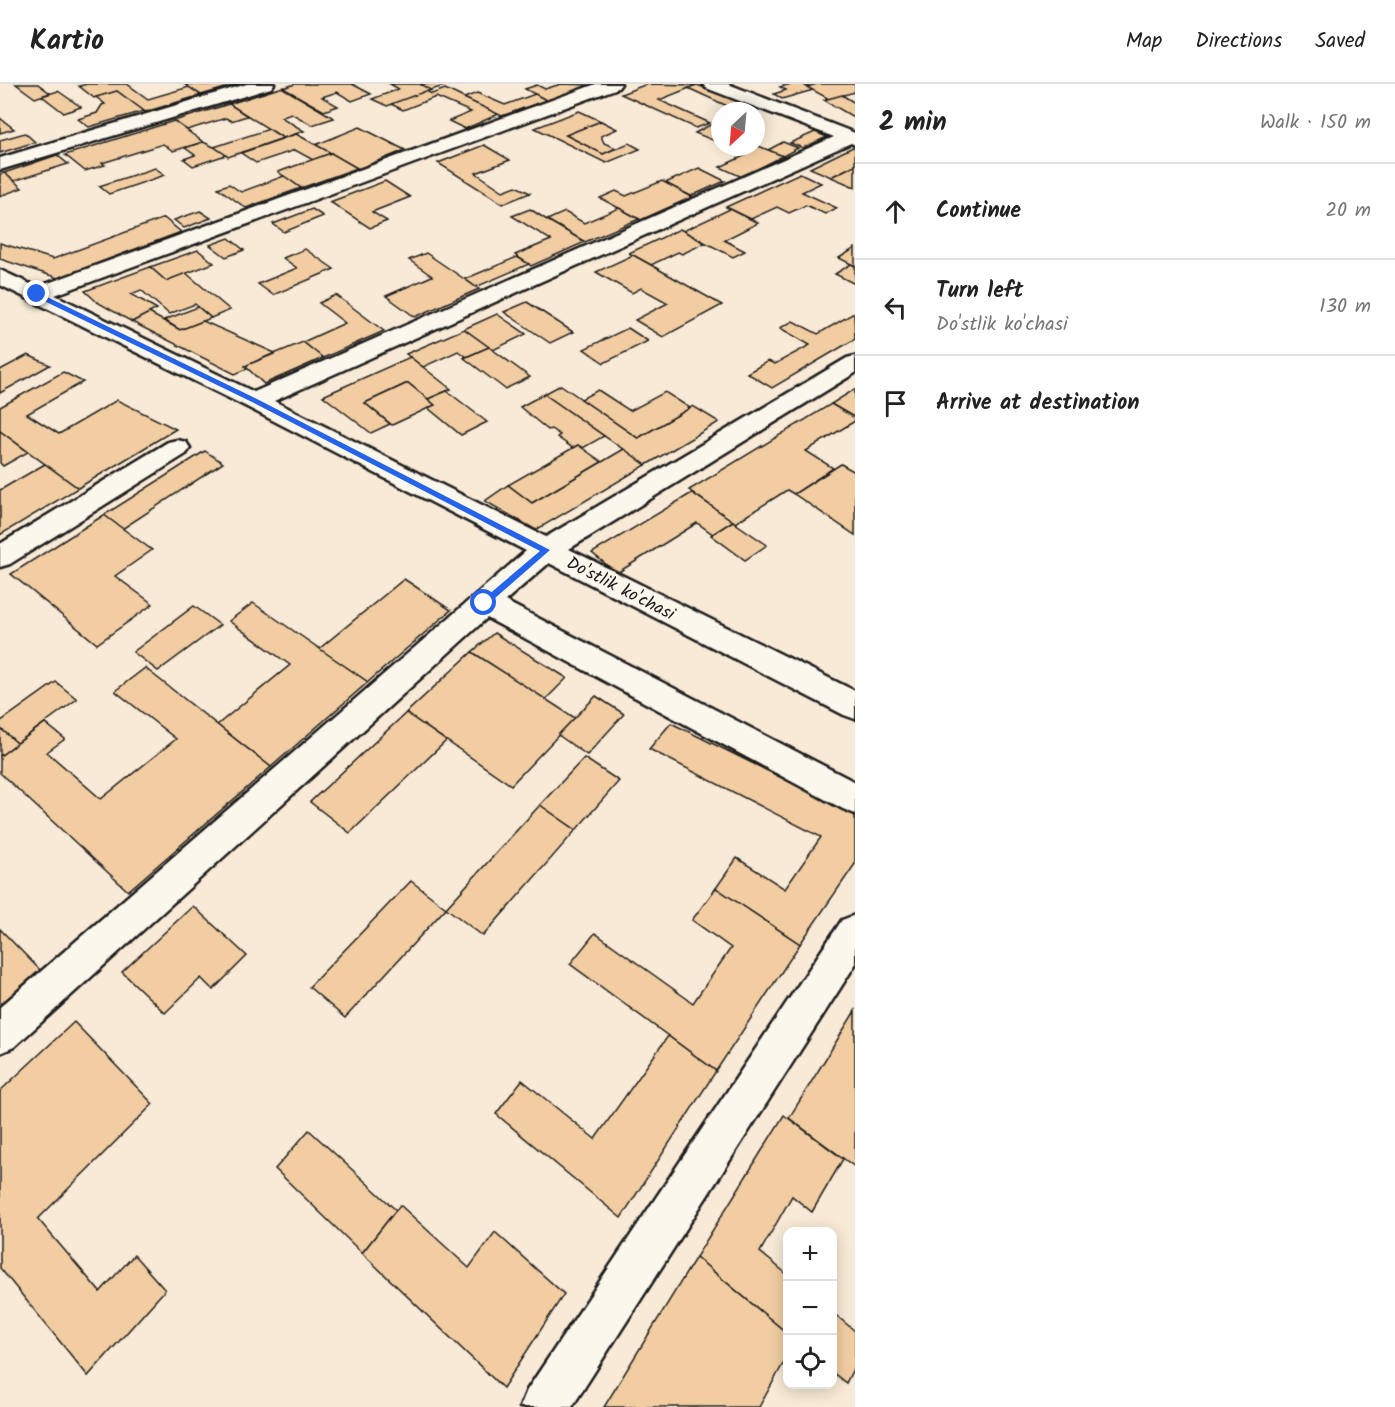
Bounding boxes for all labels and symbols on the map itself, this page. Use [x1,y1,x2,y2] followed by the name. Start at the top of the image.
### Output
[711,102,765,156] north arrow
[23,280,49,306] route end
[561,549,680,630] street label: Do'stlik ko'chasi
[470,589,496,615] route start

